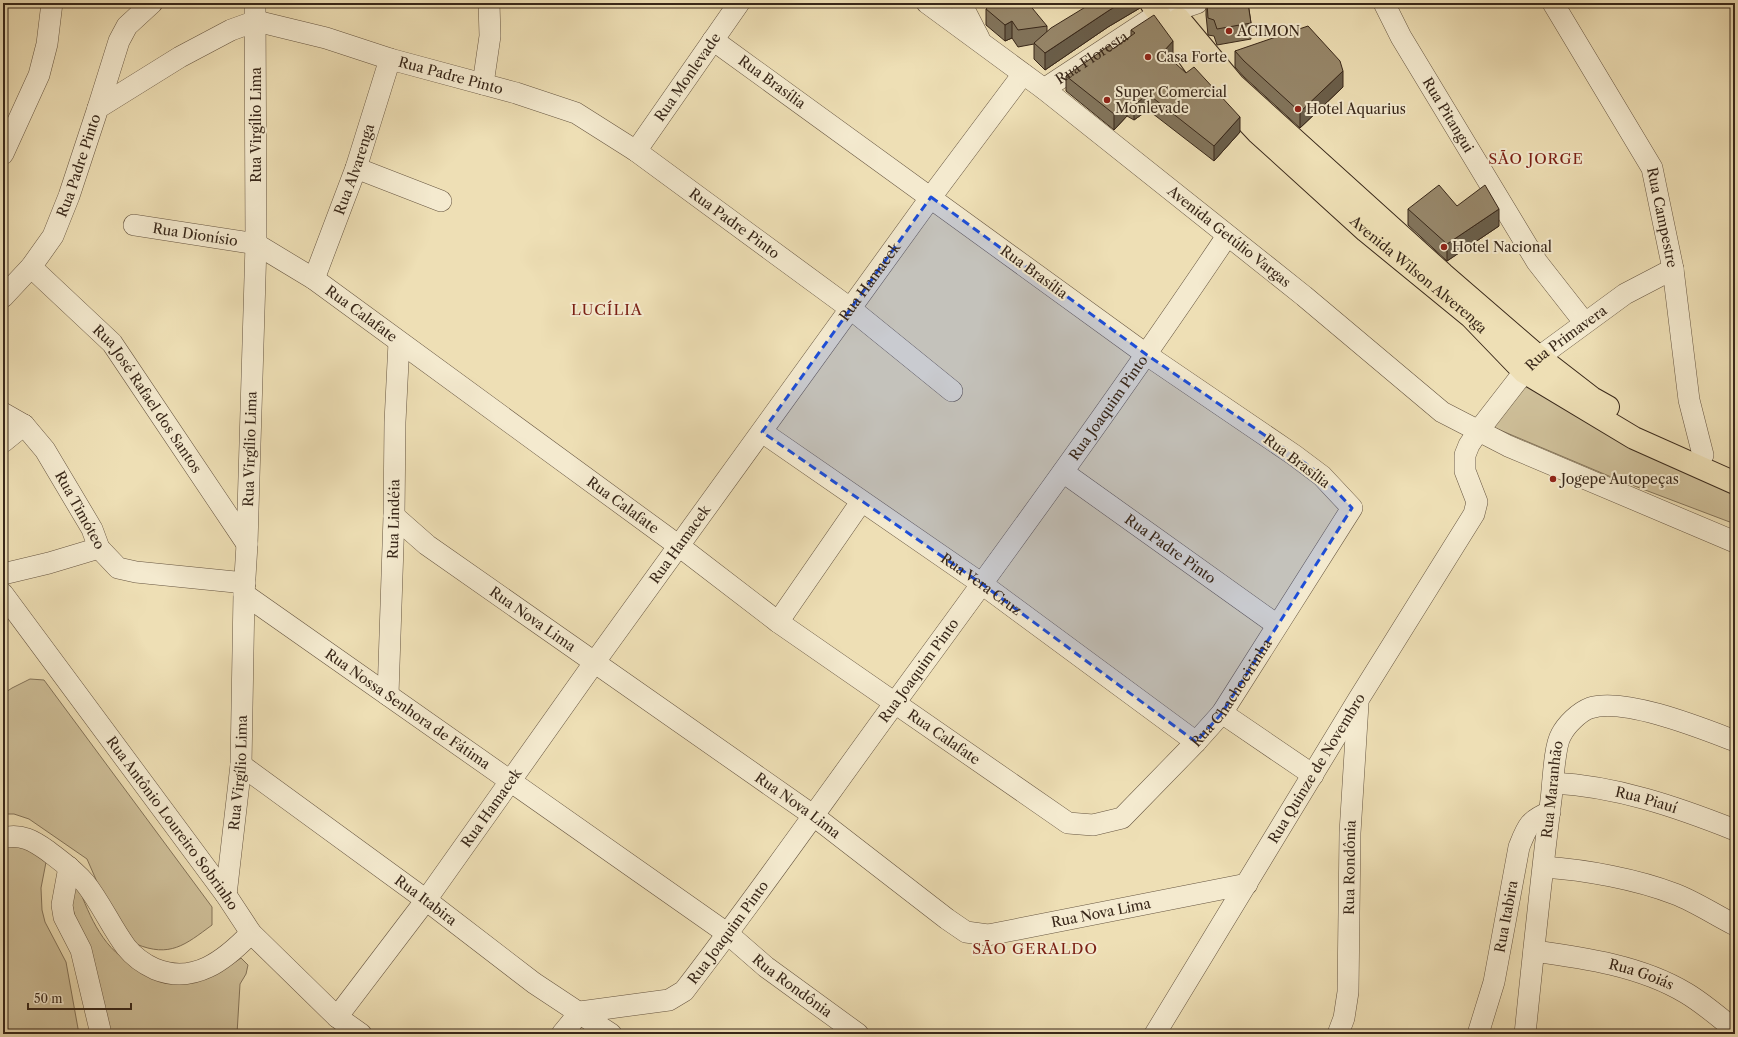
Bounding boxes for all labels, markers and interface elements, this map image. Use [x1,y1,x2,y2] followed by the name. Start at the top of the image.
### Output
[1236,22,1300,40] place label: ACIMON
[1224,26,1234,36] marker: ACIMON
[1052,27,1132,88] street label: Rua Floresta
[650,29,725,125] street label: Rua Monlevade
[1156,48,1227,66] place label: Casa Forte
[735,52,810,113] street label: Rua Brasília
[1143,52,1153,62] marker: Casa Forte
[396,53,505,98] street label: Rua Padre Pinto
[247,67,265,183] street label: Rua Virgílio Lima
[1418,74,1478,156] street label: Rua Pitangui
[1115,83,1227,117] place label: Super Comercial Monlevade
[1102,95,1112,105] marker: Super Comercial Monlevade
[1306,100,1406,118] place label: Hotel Aquarius
[1293,104,1303,114] marker: Hotel Aquarius
[52,112,104,220] street label: Rua Padre Pinto
[330,121,378,217] street label: Rua Alvarenga
[1488,149,1584,168] district label: SÃO JORGE
[1643,166,1682,269] street label: Rua Campestre
[1163,181,1295,291] street label: Avenida Getúlio Vargas
[686,184,783,263] street label: Rua Padre Pinto
[1346,211,1491,338] street label: Avenida Wilson Alverenga
[151,219,239,250] street label: Rua Dionísio
[835,238,905,325] street label: Rua Hamacek
[1452,238,1552,256] place label: Hotel Nacional
[997,242,1072,303] street label: Rua Brasília
[1439,242,1449,252] marker: Hotel Nacional
[322,281,401,346] street label: Rua Calafate
[571,300,643,319] district label: LUCÍLIA
[1521,301,1611,375] street label: Rua Primavera
[89,321,206,477] street label: Rua José Rafael dos Santos
[1065,352,1152,464] street label: Rua Joaquim Pinto
[239,390,261,507] street label: Rua Virgílio Lima
[1260,430,1334,492] street label: Rua Brasília
[51,468,109,552] street label: Rua Timóteo
[1559,470,1679,488] place label: Jogepe Autopeças
[583,473,663,537] street label: Rua Calafate
[1548,474,1558,484] marker: Jogepe Autopeças
[384,478,403,559] street label: Rua Lindéia
[645,501,715,587] street label: Rua Hamacek
[1121,510,1220,587] street label: Rua Padre Pinto
[937,549,1025,619] street label: Rua Vera Cruz
[486,583,580,656] street label: Rua Nova Lima
[875,615,963,726] street label: Rua Joaquim Pinto
[1187,635,1276,751] street label: Rua Chachoeirinha
[322,645,494,774] street label: Rua Nossa Senhora de Fátima
[1264,690,1369,847] street label: Rua Quinze de Novembro
[904,705,984,769] street label: Rua Calafate
[225,714,251,831] street label: Rua Virgílio Lima
[103,733,242,913] street label: Rua Antônio Loureiro Sobrinho
[1537,739,1567,839] street label: Rua Maranhão
[457,764,526,851] street label: Rua Hamacek
[751,768,845,843] street label: Rua Nova Lima
[1614,783,1680,817] street label: Rua Piauí
[1340,819,1360,915] street label: Rua Rondônia
[391,871,461,930] street label: Rua Itabira
[684,877,772,988] street label: Rua Joaquim Pinto
[1491,878,1522,954] street label: Rua Itabira
[1050,894,1153,931] street label: Rua Nova Lima
[972,939,1098,958] district label: SÃO GERALDO
[749,950,836,1022] street label: Rua Rondônia
[1607,955,1677,994] street label: Rua Goiás
[28,985,131,1011] scale bar
[34,991,63,1006] text: 50 m

